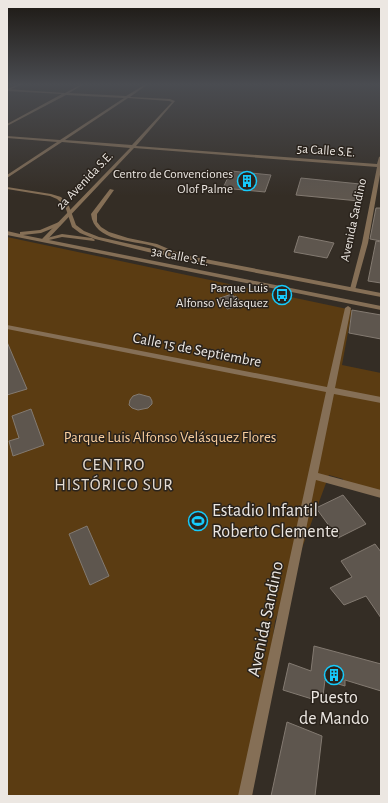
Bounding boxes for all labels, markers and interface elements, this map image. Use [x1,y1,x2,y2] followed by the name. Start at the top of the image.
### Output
[296,142,356,160] street label: 5a Calle S.E.
[54,150,116,212] street label: 2a Avenida S.E.
[113,168,233,196] place label: Centro de Convenciones Olof Palme
[236,170,258,192] building icon: Centro de Convenciones Olof Palme
[339,177,369,263] street label: Avenida Sandino
[150,245,210,269] street label: 3a Calle S.E.
[176,282,268,310] place label: Parque Luis Alfonso Velásquez
[271,284,293,306] bus stop icon: Parque Luis Alfonso Velásquez
[131,330,263,370] street label: Calle 15 de Septiembre
[64,430,276,445] park label: Parque Luis Alfonso Velásquez Flores
[54,456,174,493] district label: CENTRO HISTÓRICO SUR
[212,502,339,541] place label: Estadio Infantil Roberto Clemente
[187,510,209,532] sports icon: Estadio Infantil Roberto Clemente
[245,560,287,678] street label: Avenida Sandino
[323,664,345,686] building icon: Puesto de Mando
[299,689,369,728] place label: Puesto de Mando

